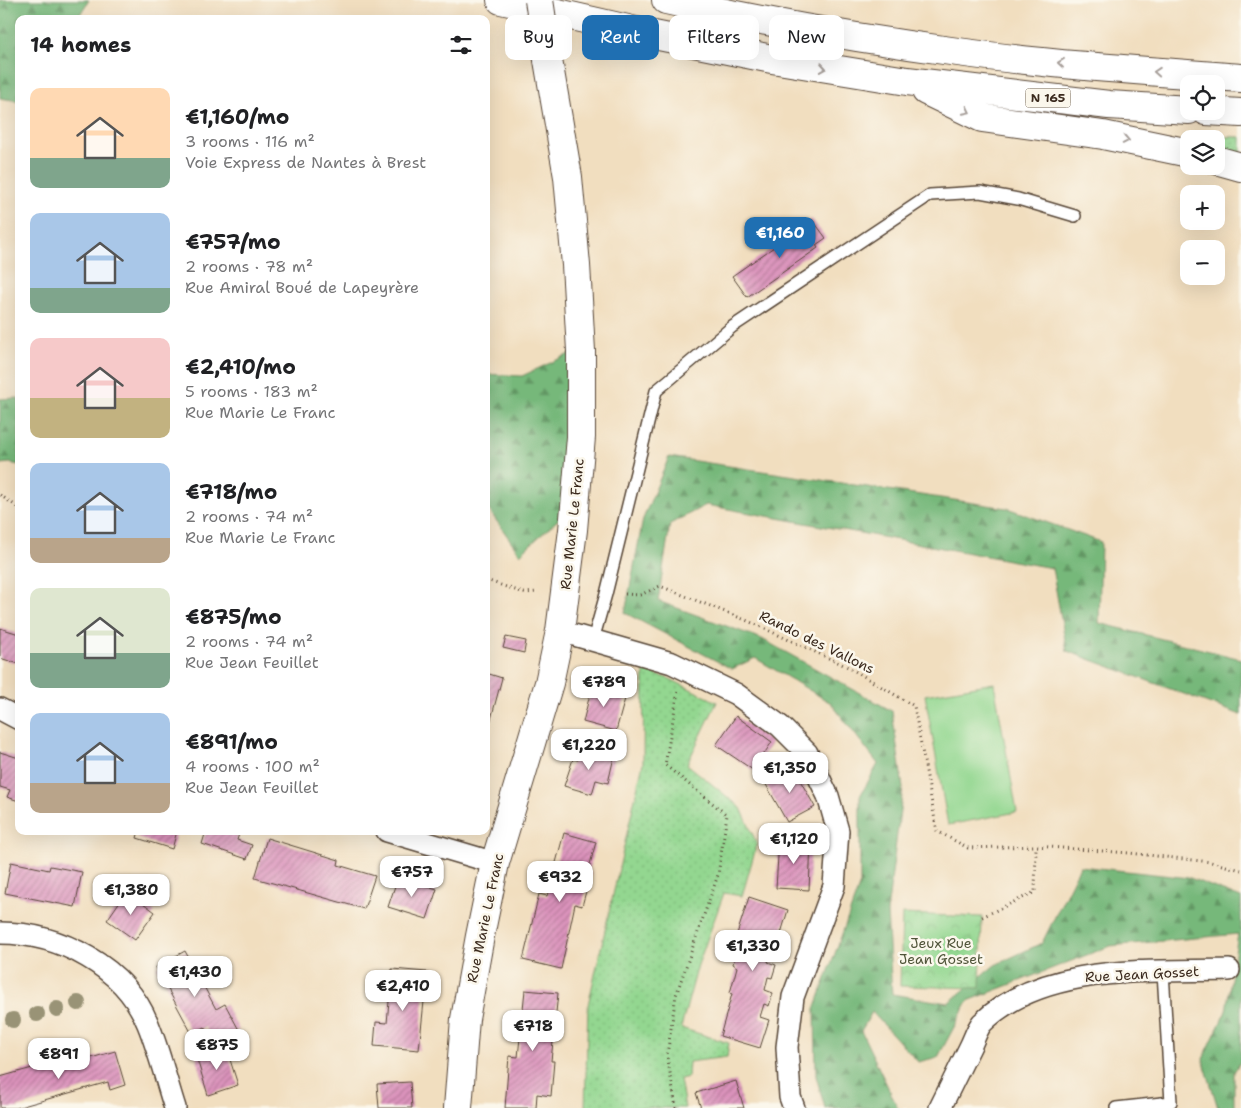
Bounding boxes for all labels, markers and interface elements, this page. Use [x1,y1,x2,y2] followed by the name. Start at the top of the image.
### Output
[505,15,572,60] chip: Buy
[582,15,659,60] chip: Rent
[669,15,759,60] chip: Filters
[769,15,844,60] chip: New
[30,31,131,59] text: 14 homes
[447,31,475,59] icon: filters
[1057,58,1065,69] one-way arrow
[818,62,827,72] one-way arrow
[1153,67,1161,78] one-way arrow
[1180,75,1225,285] map controls
[1180,75,1225,120] button: locate
[1026,89,1070,108] road number: N 165
[185,103,289,131] text: €1,160/mo
[961,104,970,114] one-way arrow
[70,108,130,168] icon: home
[1180,130,1225,175] button: layers
[185,131,315,152] text: 3 rooms · 116 m²
[1121,134,1130,145] one-way arrow
[185,152,426,173] text: Voie Express de Nantes à Brest
[1180,185,1225,230] button: +
[739,216,821,259] pin: €1,160
[755,222,805,243] text: €1,160
[185,228,281,256] text: €757/mo
[70,233,130,293] icon: home
[1180,240,1225,285] button: −
[185,256,313,277] text: 2 rooms · 78 m²
[185,277,419,298] text: Rue Amiral Boué de Lapeyrère
[185,353,296,381] text: €2,410/mo
[70,358,130,418] icon: home
[185,381,318,402] text: 5 rooms · 183 m²
[185,402,336,423] text: Rue Marie Le Franc
[556,458,588,590] street label: Rue Marie Le Franc
[185,478,277,506] text: €718/mo
[70,483,130,543] icon: home
[185,506,313,527] text: 2 rooms · 74 m²
[185,527,336,548] text: Rue Marie Le Franc
[185,603,282,631] text: €875/mo
[757,606,877,678] street label: Rando des Vallons
[70,608,130,668] icon: home
[185,631,313,652] text: 2 rooms · 74 m²
[185,652,319,673] text: Rue Jean Feuillet
[574,666,634,708] pin: €789
[582,671,626,692] text: €789
[185,728,278,756] text: €891/mo
[548,728,630,771] pin: €1,220
[70,733,130,793] icon: home
[562,734,616,755] text: €1,220
[749,752,831,794] pin: €1,350
[185,756,320,777] text: 4 rooms · 100 m²
[763,757,817,778] text: €1,350
[185,777,319,798] text: Rue Jean Feuillet
[753,822,835,865] pin: €1,120
[770,828,818,849] text: €1,120
[462,852,508,984] street label: Rue Marie Le Franc
[382,856,442,898] pin: €757
[530,860,590,903] pin: €932
[391,861,433,882] text: €757
[538,866,582,887] text: €932
[90,874,172,916] pin: €1,380
[104,879,158,900] text: €1,380
[712,930,794,972] pin: €1,330
[899,934,983,968] park label: Jeux Rue Jean Gosset
[726,935,780,956] text: €1,330
[154,956,236,998] pin: €1,430
[168,961,222,982] text: €1,430
[1084,962,1200,986] street label: Rue Jean Gosset
[362,970,444,1012] pin: €2,410
[376,975,430,996] text: €2,410
[503,1010,563,1052] pin: €718
[513,1015,553,1036] text: €718
[187,1028,247,1071] pin: €875
[196,1034,238,1055] text: €875
[29,1038,89,1080] pin: €891
[39,1043,79,1064] text: €891

